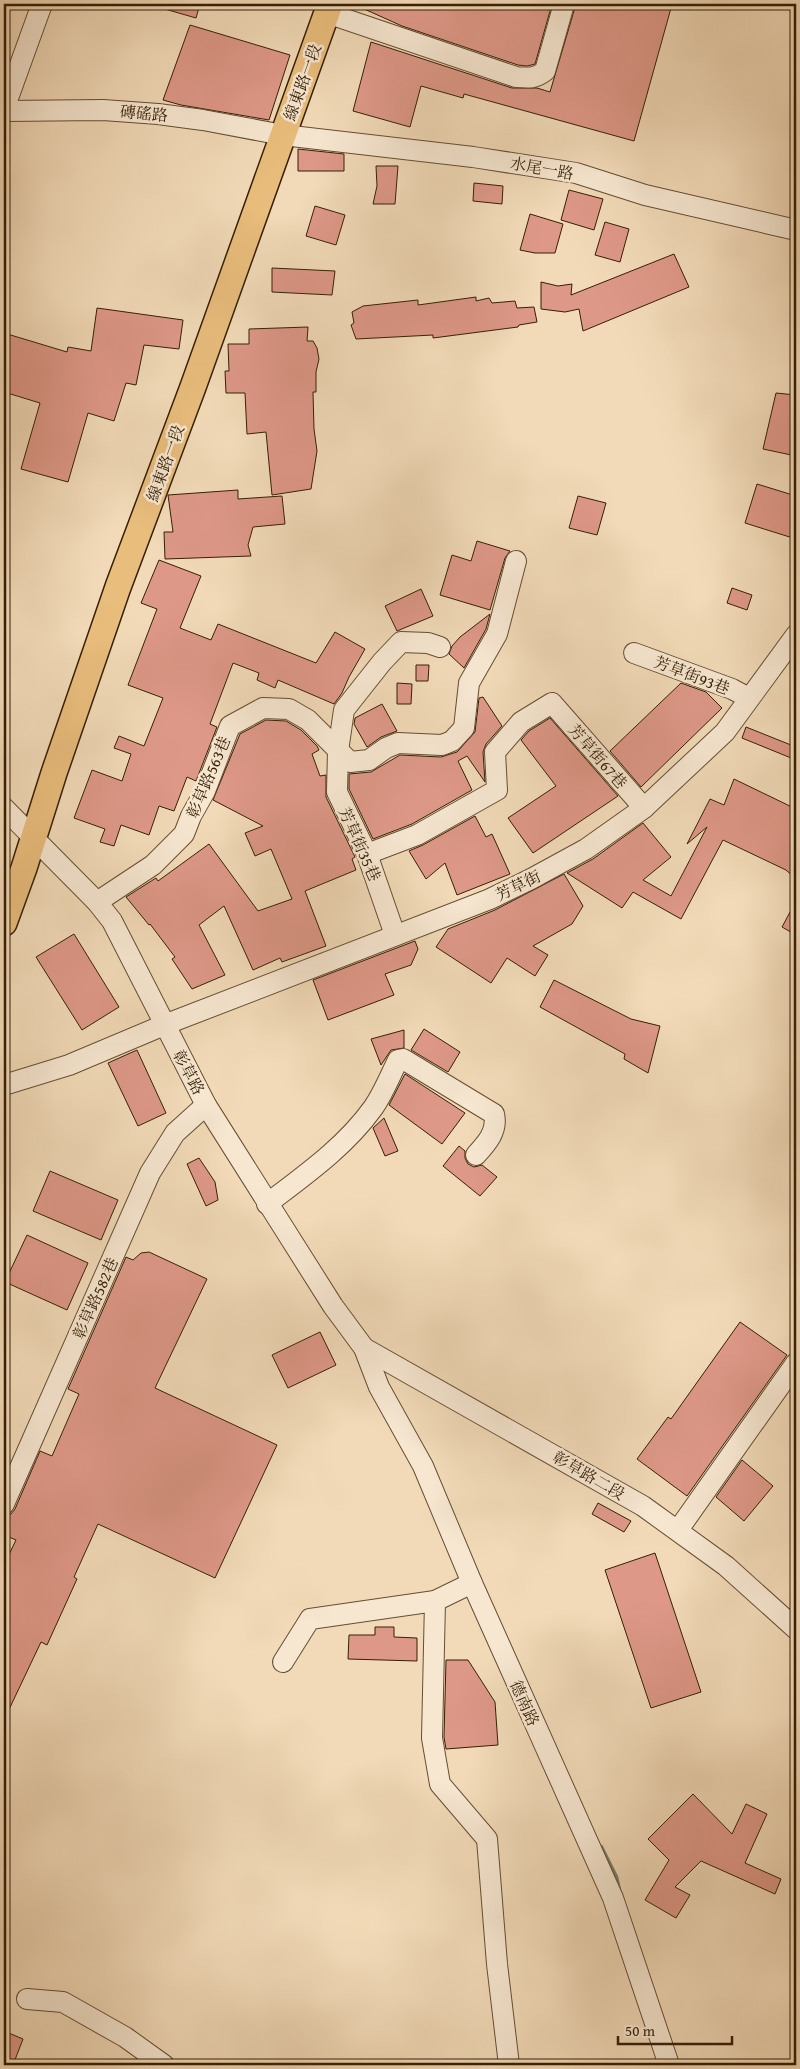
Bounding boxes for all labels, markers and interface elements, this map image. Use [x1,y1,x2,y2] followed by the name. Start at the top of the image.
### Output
[277,40,327,124] street label: 線東路一段
[119,99,169,127] street label: 磚磘路
[508,151,576,185] street label: 水尾一路
[140,421,190,505] street label: 線東路一段
[651,650,733,700] street label: 芳草街93巷
[563,718,633,794] street label: 芳草街67巷
[180,732,236,822] street label: 彰草路563巷
[333,803,387,885] street label: 芳草街35巷
[491,864,545,906] street label: 芳草街
[167,1045,211,1099] street label: 彰草路
[66,1253,124,1343] street label: 彰草路582巷
[548,1445,630,1505] street label: 彰草路二段
[504,1676,546,1730] street label: 德南路
[618,2014,731,2046] scale bar
[625,2020,656,2041] text: 50 m

